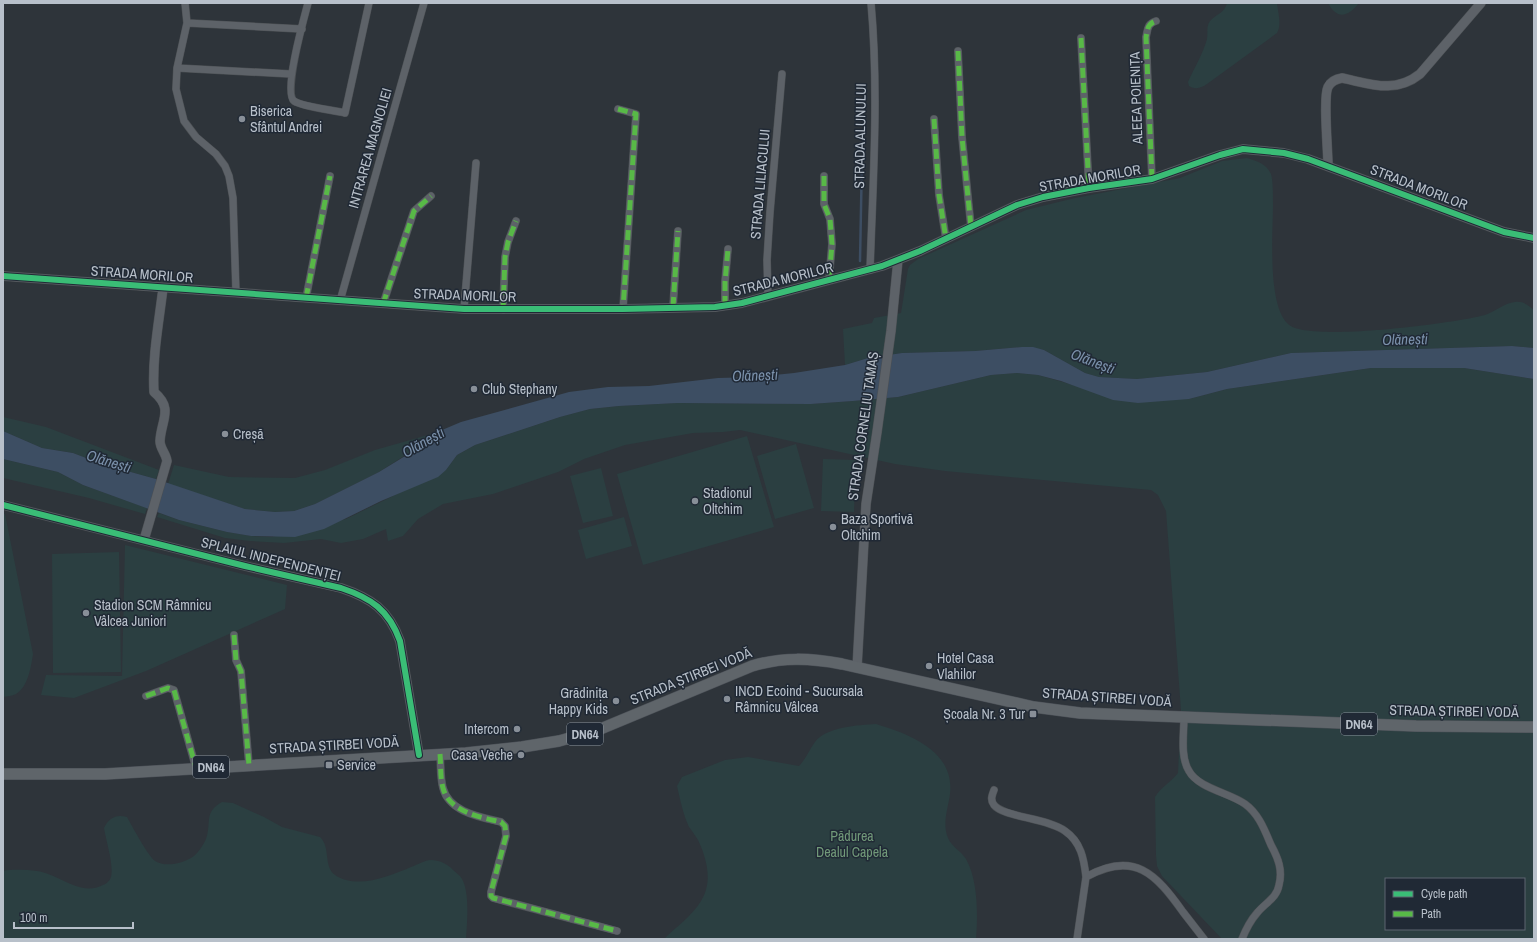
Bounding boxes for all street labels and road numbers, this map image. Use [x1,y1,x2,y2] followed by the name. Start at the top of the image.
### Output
[1125,51,1147,145] street label: ALEEA POIENIȚA
[850,83,870,189] street label: STRADA ALUNULUI
[344,86,396,210] street label: INTRAREA MAGNOLIEI
[746,128,774,240] street label: STRADA LILIACULUI
[1038,160,1142,196] street label: STRADA MORILOR
[1368,160,1470,214] street label: STRADA MORILOR
[731,258,835,300] street label: STRADA MORILOR
[90,261,194,287] street label: STRADA MORILOR
[413,284,517,306] street label: STRADA MORILOR
[844,350,882,502] street label: STRADA CORNELIU TAMAȘ
[199,533,343,585] street label: SPLAIUL INDEPENDENȚEI
[628,643,755,709] street label: STRADA ȘTIRBEI VODĂ
[1042,684,1173,711] street label: STRADA ȘTIRBEI VODĂ
[1389,701,1519,721] street label: STRADA ȘTIRBEI VODĂ
[1341,713,1377,735] road number: DN64
[567,723,603,745] road number: DN64
[269,733,399,757] street label: STRADA ȘTIRBEI VODĂ
[193,756,229,778] road number: DN64

